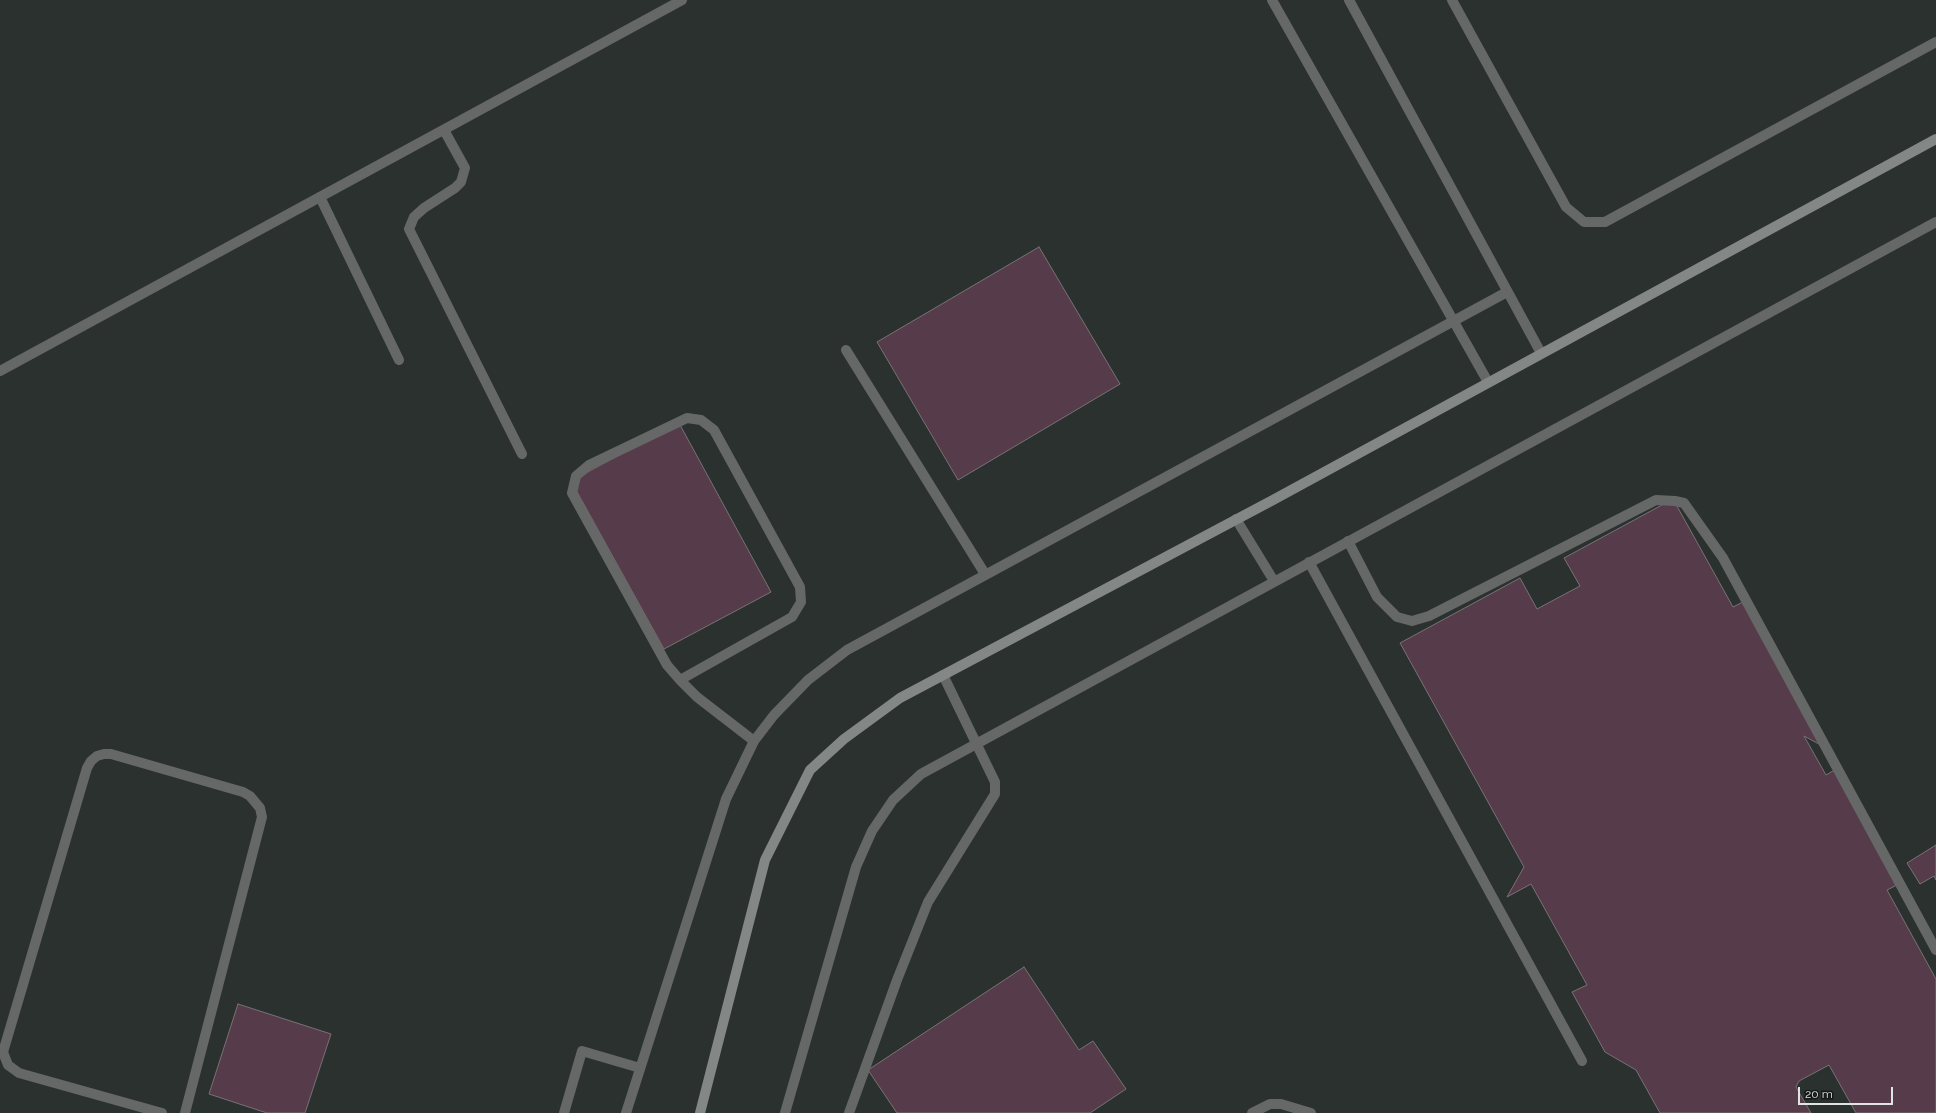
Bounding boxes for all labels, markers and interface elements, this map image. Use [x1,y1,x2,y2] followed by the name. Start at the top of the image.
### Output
[1800,1079,1895,1105] scale bar
[1805,1087,1833,1101] text: 20 m

